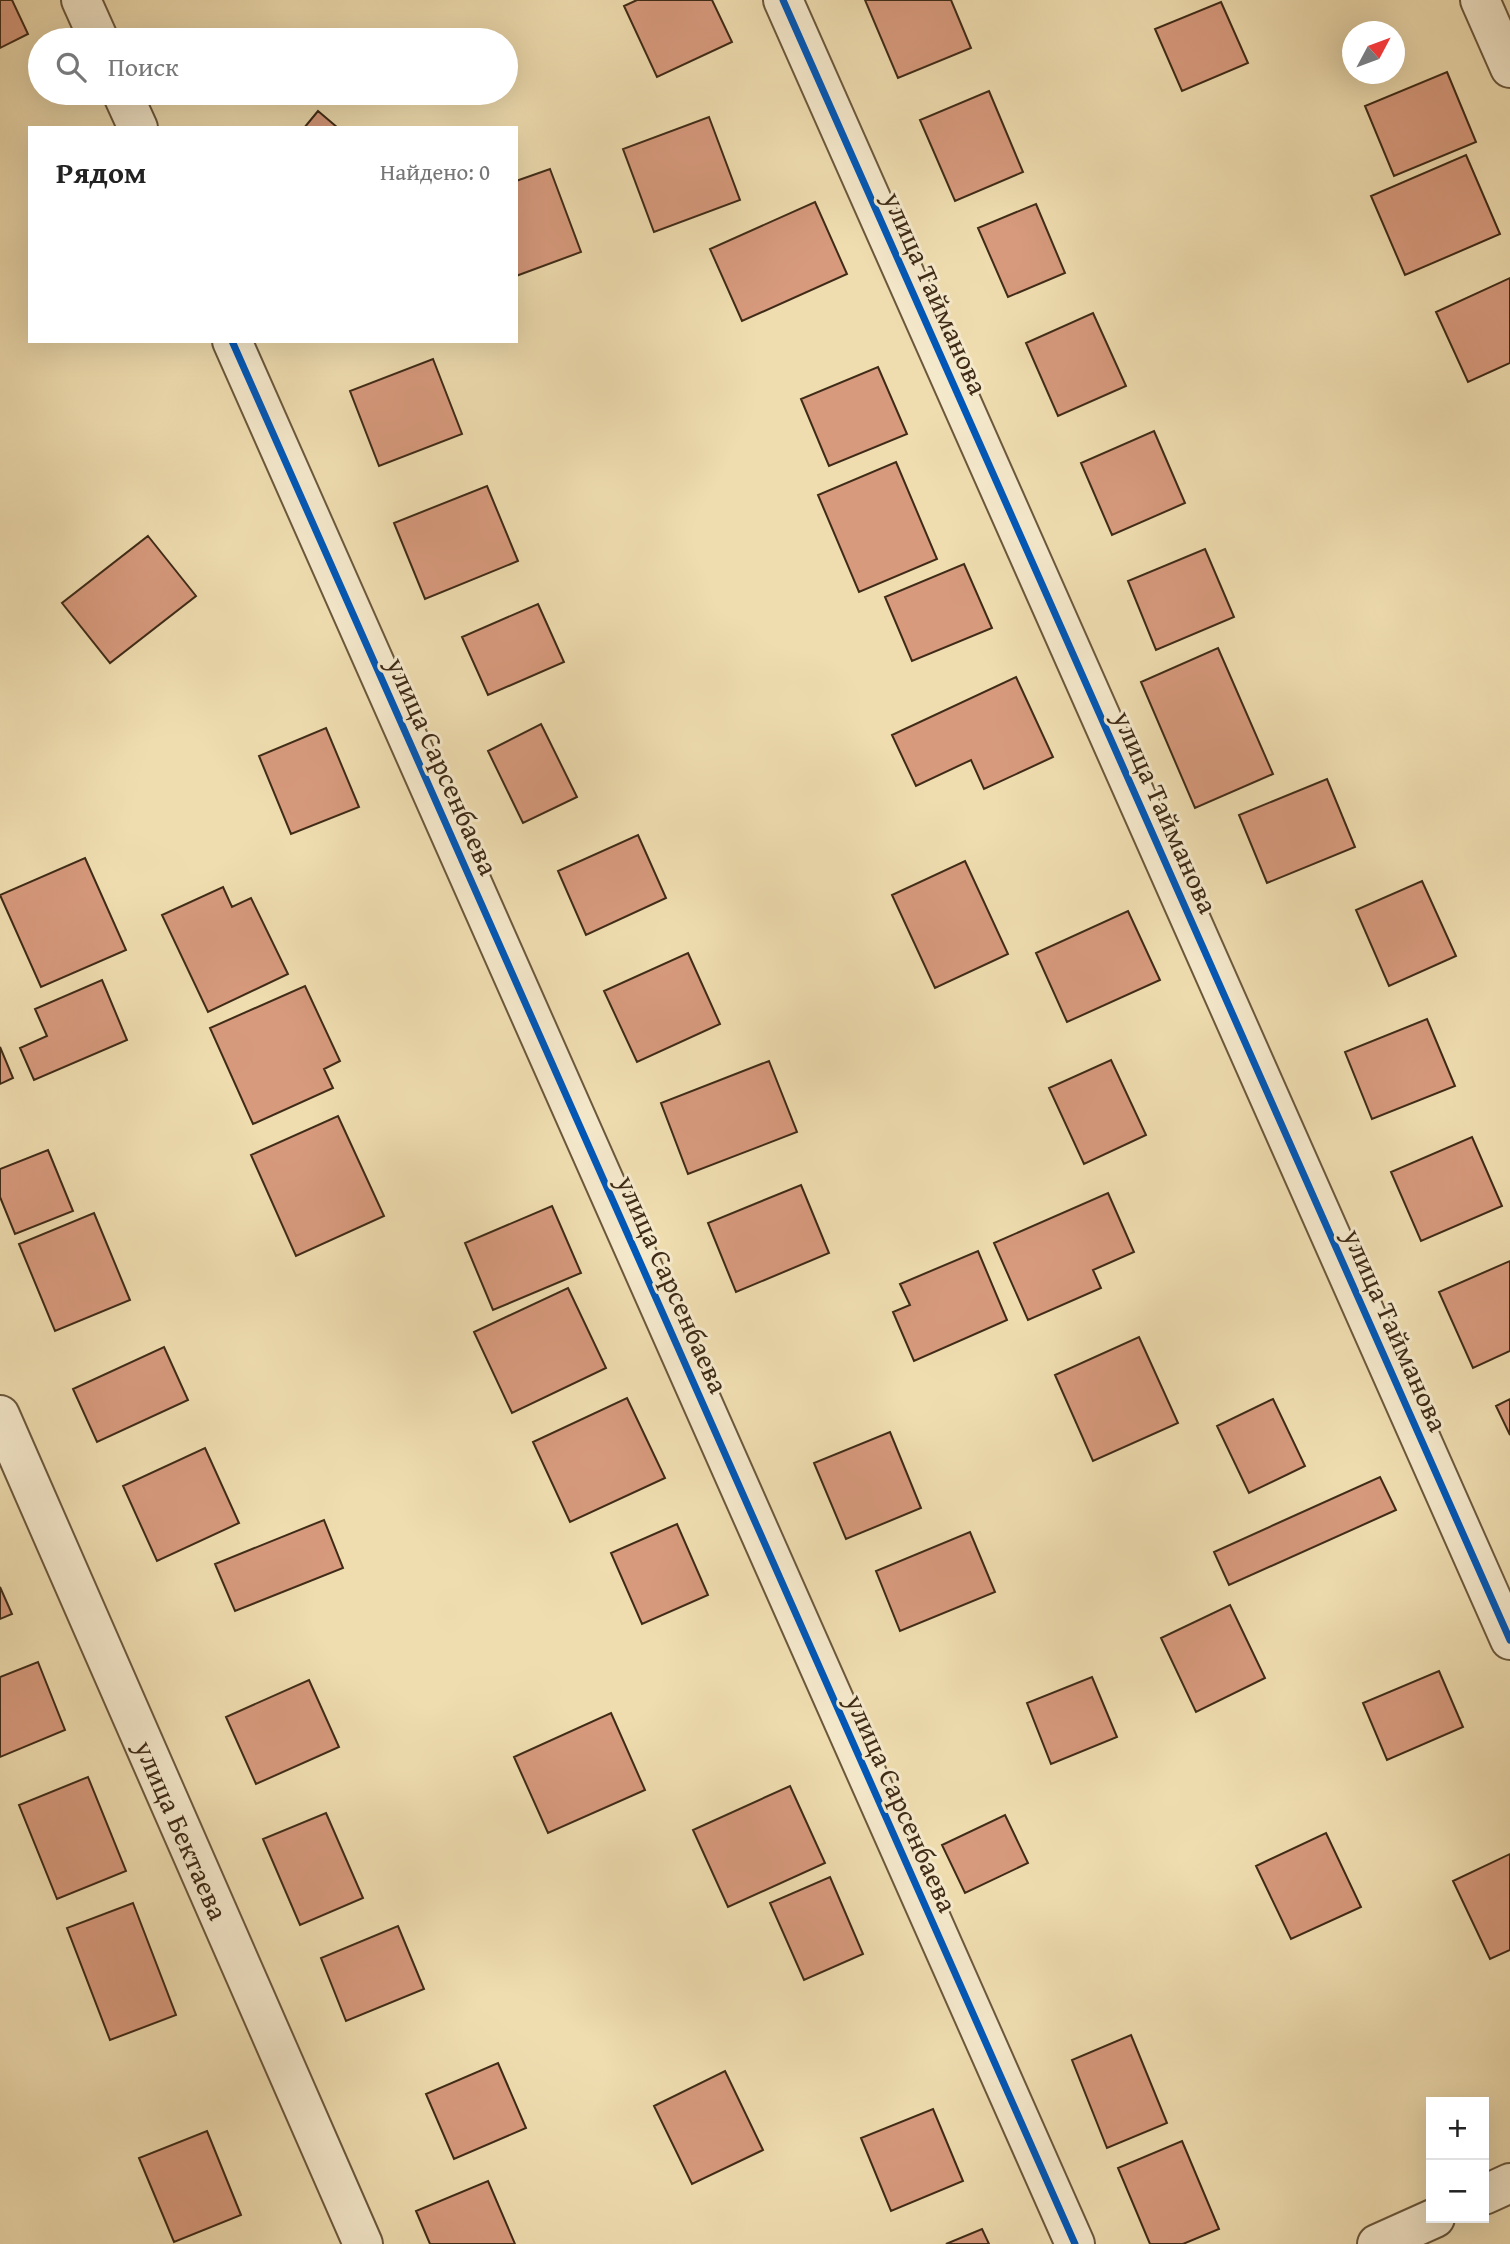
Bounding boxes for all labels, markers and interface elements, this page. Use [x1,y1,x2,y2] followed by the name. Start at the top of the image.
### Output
[1342,21,1405,84] north arrow
[28,28,518,105] search box
[108,47,179,86] text: Поиск
[52,48,90,86] icon: search
[56,150,147,194] text: Рядом
[380,155,490,188] text: Найдено: 0
[873,184,1000,401] street label: улица Тайманова
[377,649,510,882] street label: улица Сарсенбаева
[1103,703,1230,920] street label: улица Тайманова
[607,1167,740,1400] street label: улица Сарсенбаева
[1333,1221,1460,1438] street label: улица Тайманова
[836,1686,969,1919] street label: улица Сарсенбаева
[124,1732,240,1927] street label: улица Бектаева
[1426,2097,1489,2223] map controls
[1426,2097,1489,2160] button: +
[1426,2160,1489,2223] button: −

